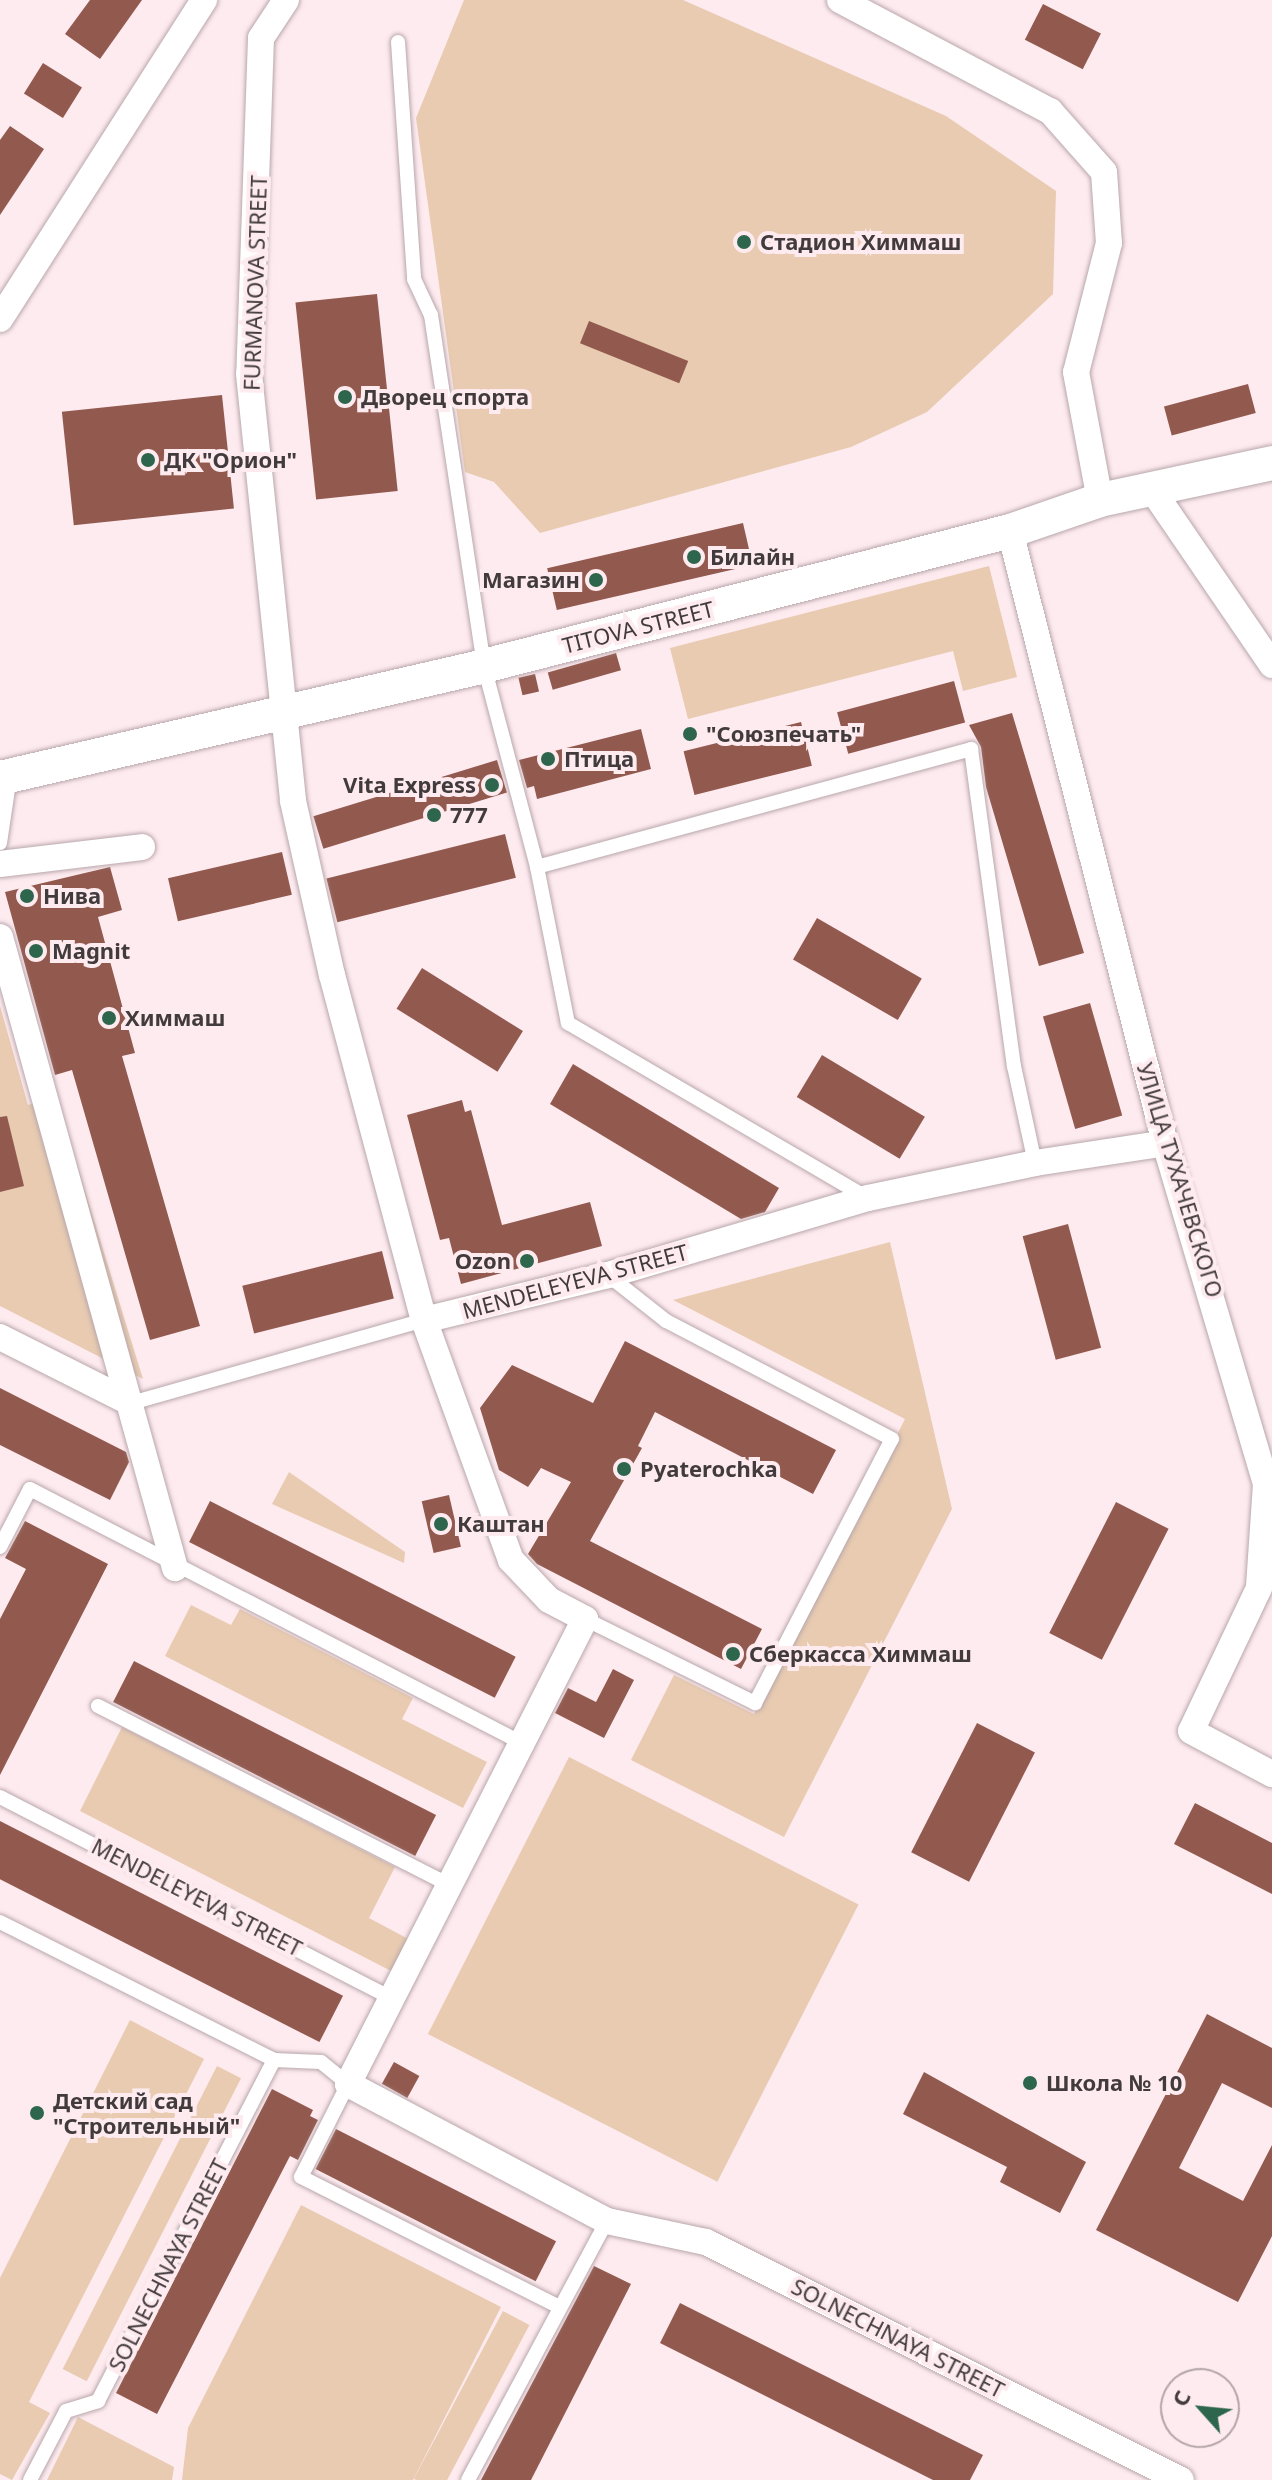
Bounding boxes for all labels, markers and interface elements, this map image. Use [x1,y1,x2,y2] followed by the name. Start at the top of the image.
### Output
[238,175,272,391] street label: FURMANOVA STREET
[760,229,961,255] place label: Стадион Химмаш
[735,233,753,251] marker: Стадион Химмаш
[361,384,529,410] place label: Дворец спорта
[336,388,354,406] marker: Дворец спорта
[164,447,297,473] place label: ДК "Орион"
[139,451,157,469] marker: ДК "Орион"
[710,544,795,570] place label: Билайн
[685,548,703,566] marker: Билайн
[482,567,580,593] place label: Магазин
[587,571,605,589] marker: Магазин
[559,595,717,659] street label: TITOVA STREET
[706,721,861,747] place label: "Союзпечать"
[681,725,699,743] marker: "Союзпечать"
[564,746,634,772] place label: Птица
[539,750,557,768] marker: Птица
[343,772,476,798] place label: Vita Express
[483,776,501,794] marker: Vita Express
[450,802,488,828] place label: 777
[425,806,443,824] marker: 777
[43,883,101,909] place label: Нива
[18,887,36,905] marker: Нива
[52,938,130,964] place label: Magnit
[27,942,45,960] marker: Magnit
[125,1005,225,1031] place label: Химмаш
[100,1009,118,1027] marker: Химмаш
[1132,1059,1228,1301] street label: УЛИЦА ТУХАЧЕВСКОГО
[459,1238,691,1324] street label: MENDELEYEVA STREET
[455,1248,511,1274] place label: Ozon
[518,1252,536,1270] marker: Ozon
[640,1456,778,1482] place label: Pyaterochka
[615,1460,633,1478] marker: Pyaterochka
[457,1511,545,1537] place label: Каштан
[432,1515,450,1533] marker: Каштан
[749,1641,972,1667] place label: Сберкасса Химмаш
[724,1645,742,1663] marker: Сберкасса Химмаш
[87,1832,307,1962] street label: MENDELEYEVA STREET
[1046,2070,1182,2096] place label: Школа № 10
[1021,2074,1039,2092] marker: Школа № 10
[53,2087,240,2138] place label: Детский сад "Строительный"
[28,2104,46,2122] marker: Детский сад "Строительный"
[103,2154,233,2376] street label: SOLNECHNAYA STREET
[787,2273,1009,2403] street label: SOLNECHNAYA STREET
[1160,2368,1240,2448] north arrow
[1164,2385,1197,2411] text: С

